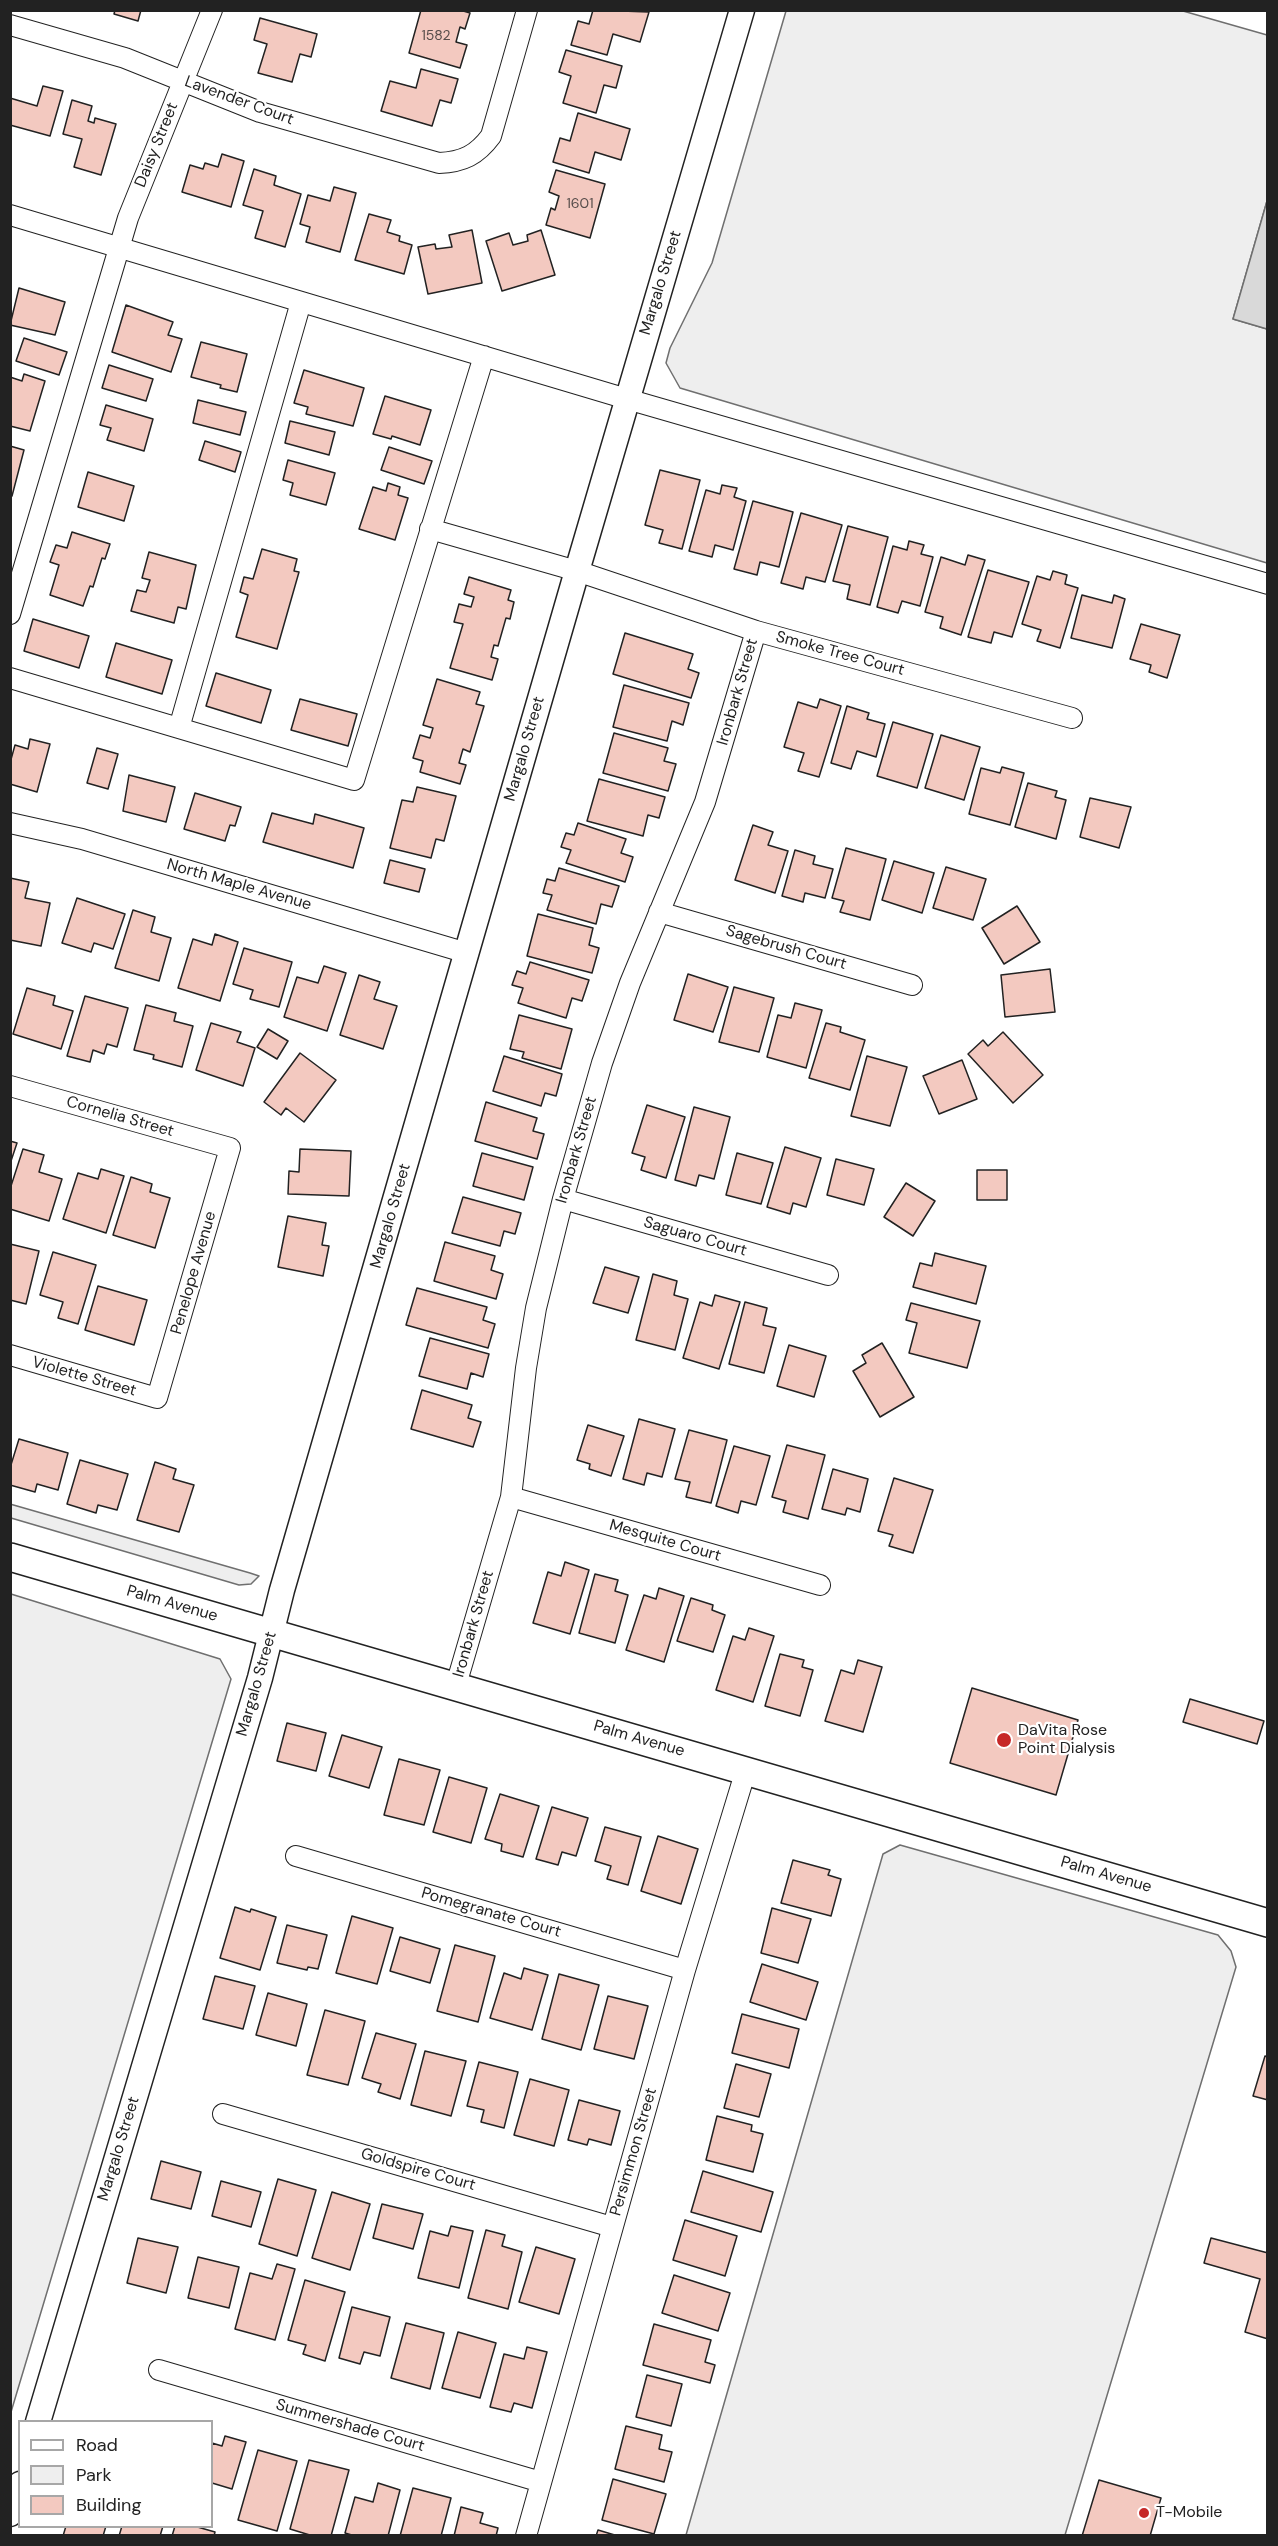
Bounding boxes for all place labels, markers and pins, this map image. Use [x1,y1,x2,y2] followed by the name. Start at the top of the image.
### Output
[1018,1721,1115,1759] place label: DaVita Rose Point Dialysis
[995,1731,1013,1749] marker: DaVita Rose Point Dialysis
[1156,2503,1222,2523] place label: T-Mobile
[1137,2506,1151,2520] marker: T-Mobile

